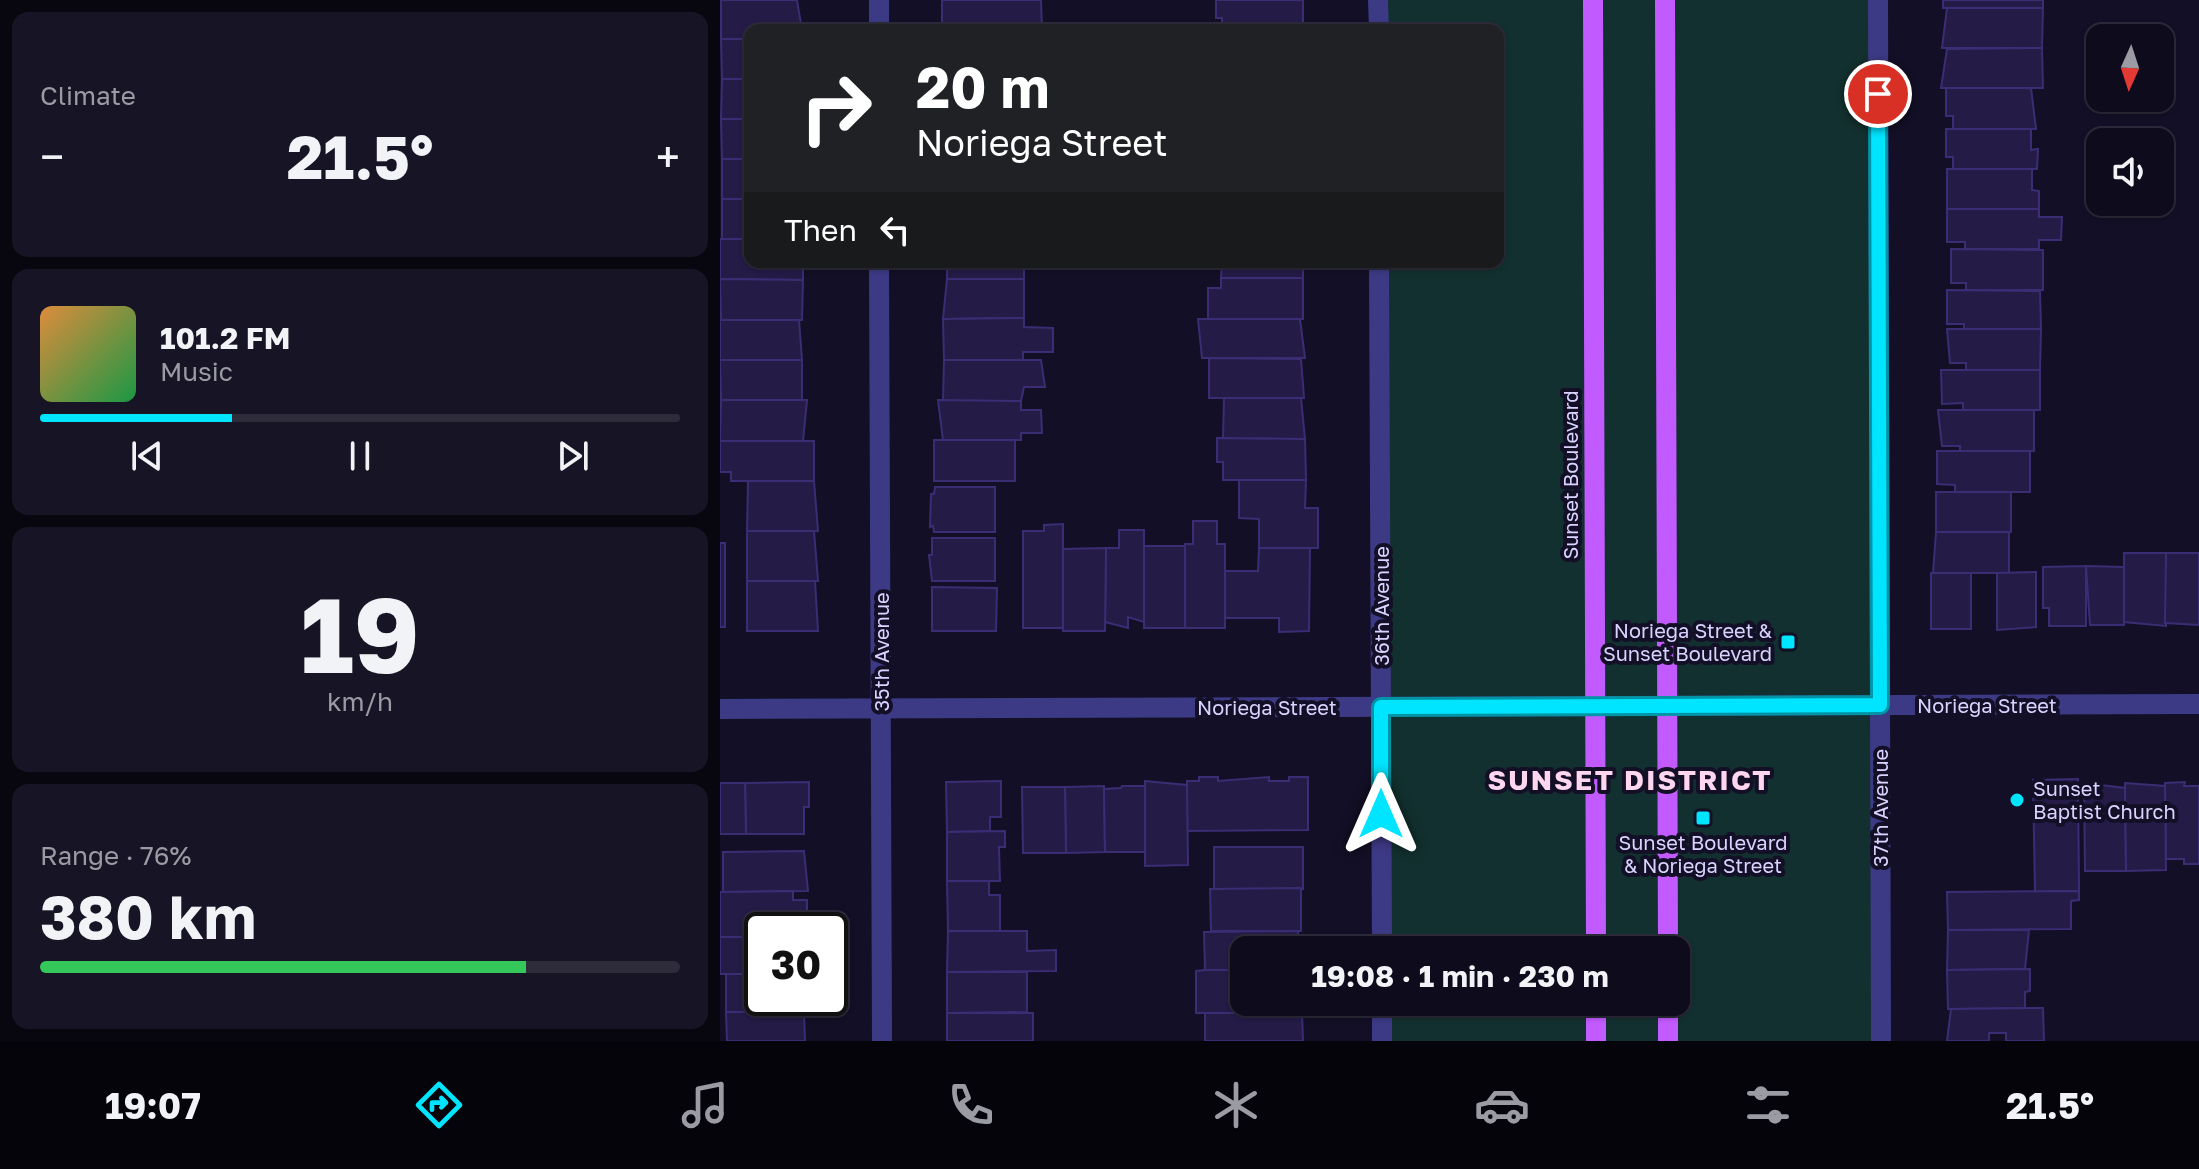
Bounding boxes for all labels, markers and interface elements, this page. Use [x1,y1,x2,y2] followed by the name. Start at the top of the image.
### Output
[2086,24,2174,112] north arrow
[2086,24,2174,216] map controls
[916,53,1050,120] text: 20 m
[784,56,888,160] icon: right
[1844,60,1912,128] pin
[1856,72,1900,116] icon: arrive
[40,80,136,111] text: Climate
[287,120,433,192] text: 21.5°
[916,121,1168,164] text: Noriega Street
[2086,128,2174,216] button: sound
[40,130,64,183] text: −
[656,130,680,183] text: +
[873,208,917,252] icon: left
[784,212,857,248] text: Then
[160,320,290,356] text: 101.2 FM
[160,356,233,387] text: Music
[1558,390,1582,560] street label: Sunset Boulevard
[125,434,169,478] icon: previous
[338,434,382,478] icon: pause
[551,434,595,478] icon: next
[1369,546,1393,666] street label: 36th Avenue
[300,571,420,696] text: 19
[869,592,893,712] street label: 35th Avenue
[1603,618,1773,665] place label: Noriega Street & Sunset Boulevard
[1779,633,1797,651] marker: Noriega Street & Sunset Boulevard
[327,686,393,717] text: km/h
[1917,693,2057,717] street label: Noriega Street
[1197,695,1337,719] street label: Noriega Street
[1868,749,1892,867] street label: 37th Avenue
[1487,763,1773,796] district label: SUNSET DISTRICT
[1339,772,1423,856] position arrow
[2033,776,2176,823] place label: Sunset Baptist Church
[2008,791,2026,809] marker: Sunset Baptist Church
[1694,809,1712,827] marker: Sunset Boulevard & Noriega Street
[1618,830,1788,877] place label: Sunset Boulevard & Noriega Street
[40,840,191,871] text: Range · 76%
[40,880,256,952] text: 380 km
[744,912,848,1016] speed limit sign: 30
[1311,958,1609,994] text: 19:08 · 1 min · 230 m
[411,1077,467,1133] icon: directions
[677,1077,733,1133] icon: music
[943,1077,999,1133] icon: phone
[1208,1077,1264,1133] icon: climate
[1474,1077,1530,1133] icon: car
[1740,1077,1796,1133] icon: filters
[105,1084,201,1127] text: 19:07
[2006,1084,2094,1127] text: 21.5°

